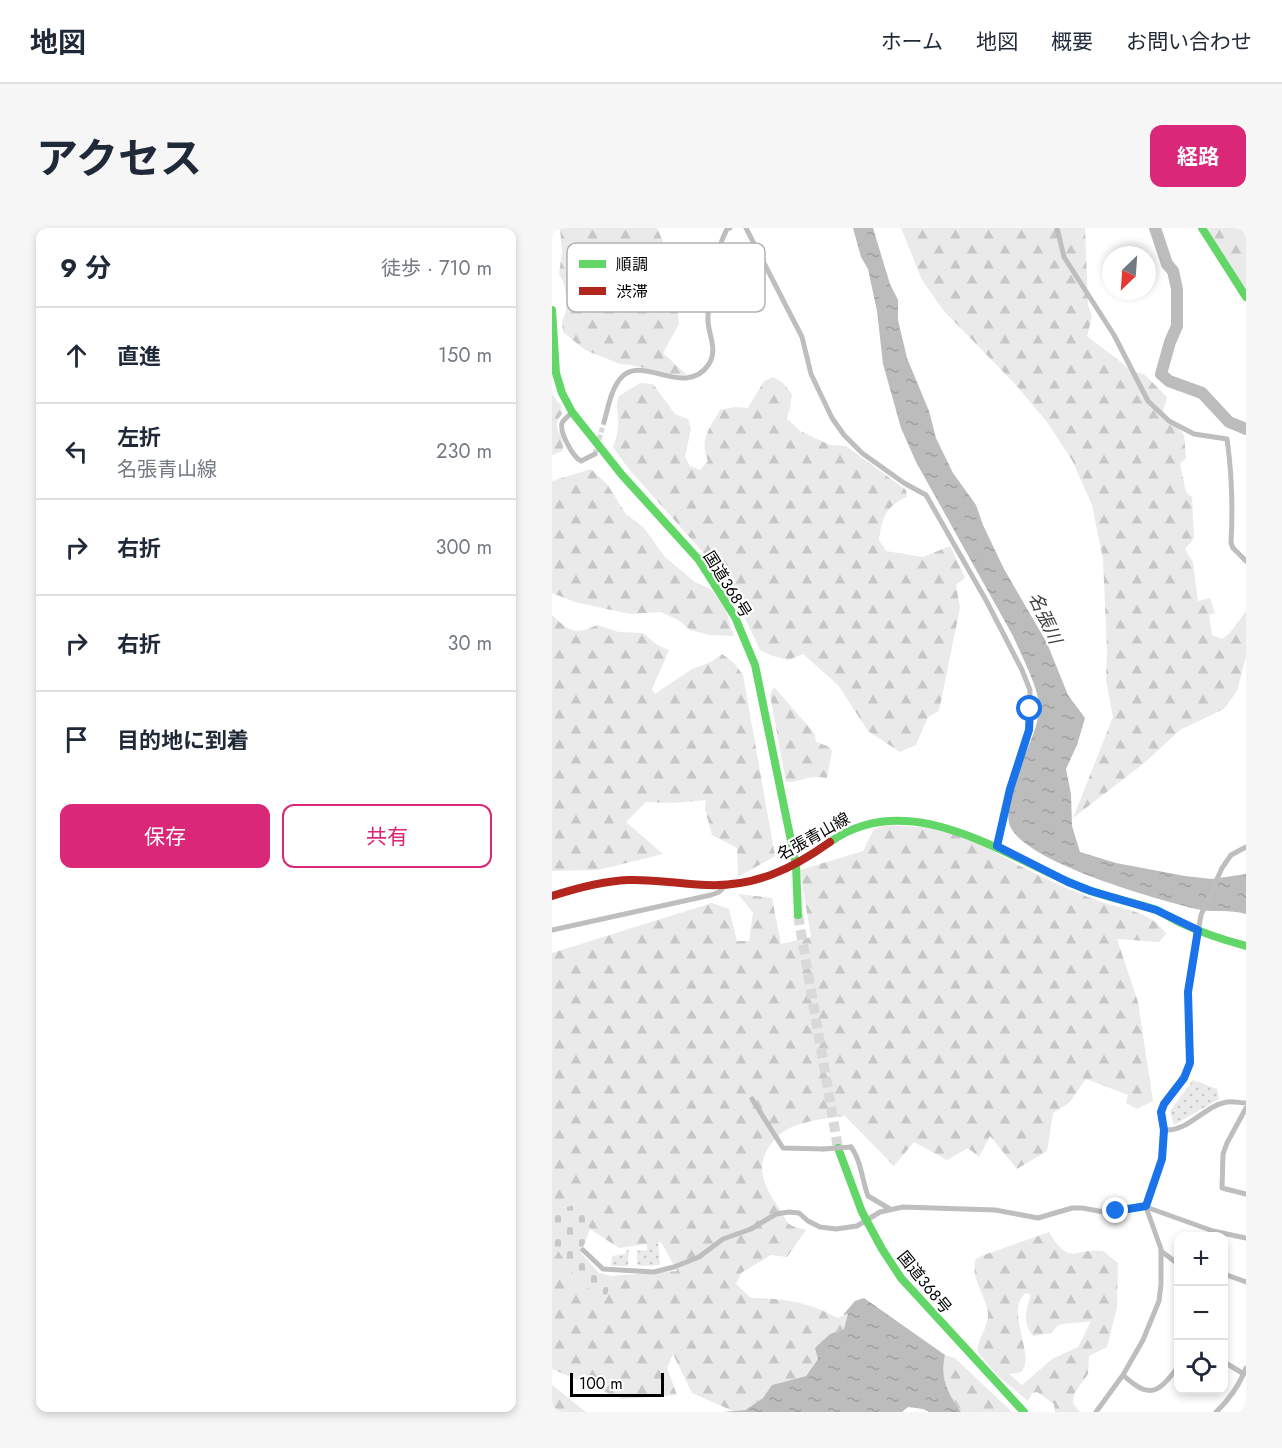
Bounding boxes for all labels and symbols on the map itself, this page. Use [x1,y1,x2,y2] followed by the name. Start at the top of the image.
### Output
[567,243,765,312] legend
[1102,246,1156,300] north arrow
[616,253,648,276] text: 順調
[616,280,648,303] text: 渋滞
[698,546,757,622] street label: 国道368号
[1022,588,1069,650] water label: 名張川
[1016,695,1042,721] route start
[773,807,854,866] street label: 名張青山線
[1102,1197,1128,1223] route end
[892,1246,957,1319] street label: 国道368号
[570,1370,664,1398] scale bar

